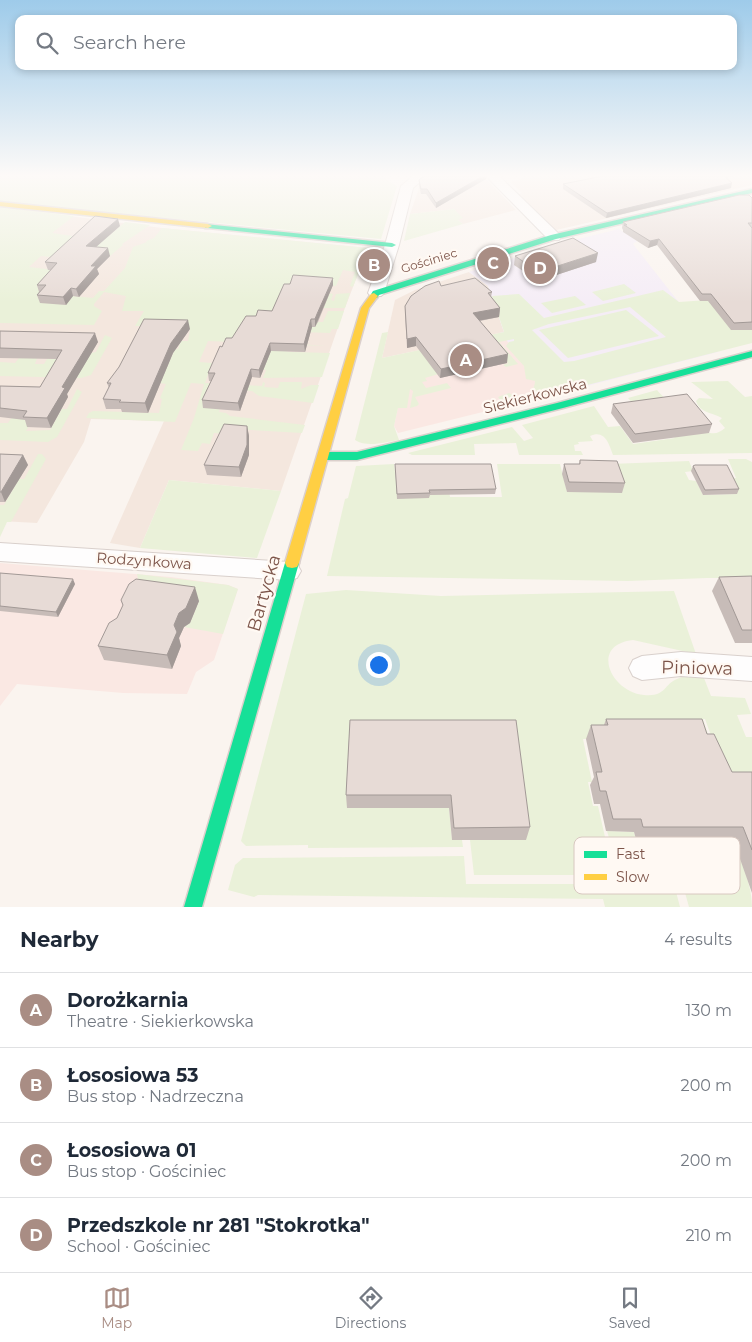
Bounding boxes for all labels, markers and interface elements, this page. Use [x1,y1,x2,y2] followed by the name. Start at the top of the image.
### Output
[15,15,737,70] search box
[33,29,61,57] icon: search
[73,31,186,54] text: Search here
[477,244,509,282] pin: C
[399,245,459,276] street label: Gościniec
[358,246,390,284] pin: B
[524,249,556,287] pin: D
[450,341,482,379] pin: A
[481,373,589,418] street label: Siekierkowska
[96,548,192,573] street label: Rodzynkowa
[243,552,285,634] street label: Bartycka
[366,652,392,678] your location
[661,656,733,680] street label: Piniowa
[574,837,740,894] legend
[616,845,646,863] text: Fast
[616,868,650,886] text: Slow
[20,927,99,952] text: Nearby
[664,930,732,949] text: 4 results
[67,989,188,1012] text: Dorożkarnia
[30,1001,42,1020] text: A
[685,1001,732,1020] text: 130 m
[67,1012,254,1031] text: Theatre · Siekierkowska
[67,1064,199,1087] text: Łososiowa 53
[30,1076,42,1095] text: B
[681,1076,732,1095] text: 200 m
[67,1087,244,1106] text: Bus stop · Nadrzeczna
[67,1139,196,1162] text: Łososiowa 01
[30,1151,42,1170] text: C
[681,1151,732,1170] text: 200 m
[67,1162,226,1181] text: Bus stop · Gościniec
[67,1214,370,1237] text: Przedszkole nr 281 "Stokrotka"
[29,1226,43,1245] text: D
[685,1226,732,1245] text: 210 m
[67,1237,211,1256] text: School · Gościniec
[101,1284,132,1332] tab: Map
[335,1284,406,1332] tab: Directions
[609,1284,651,1332] tab: Saved

